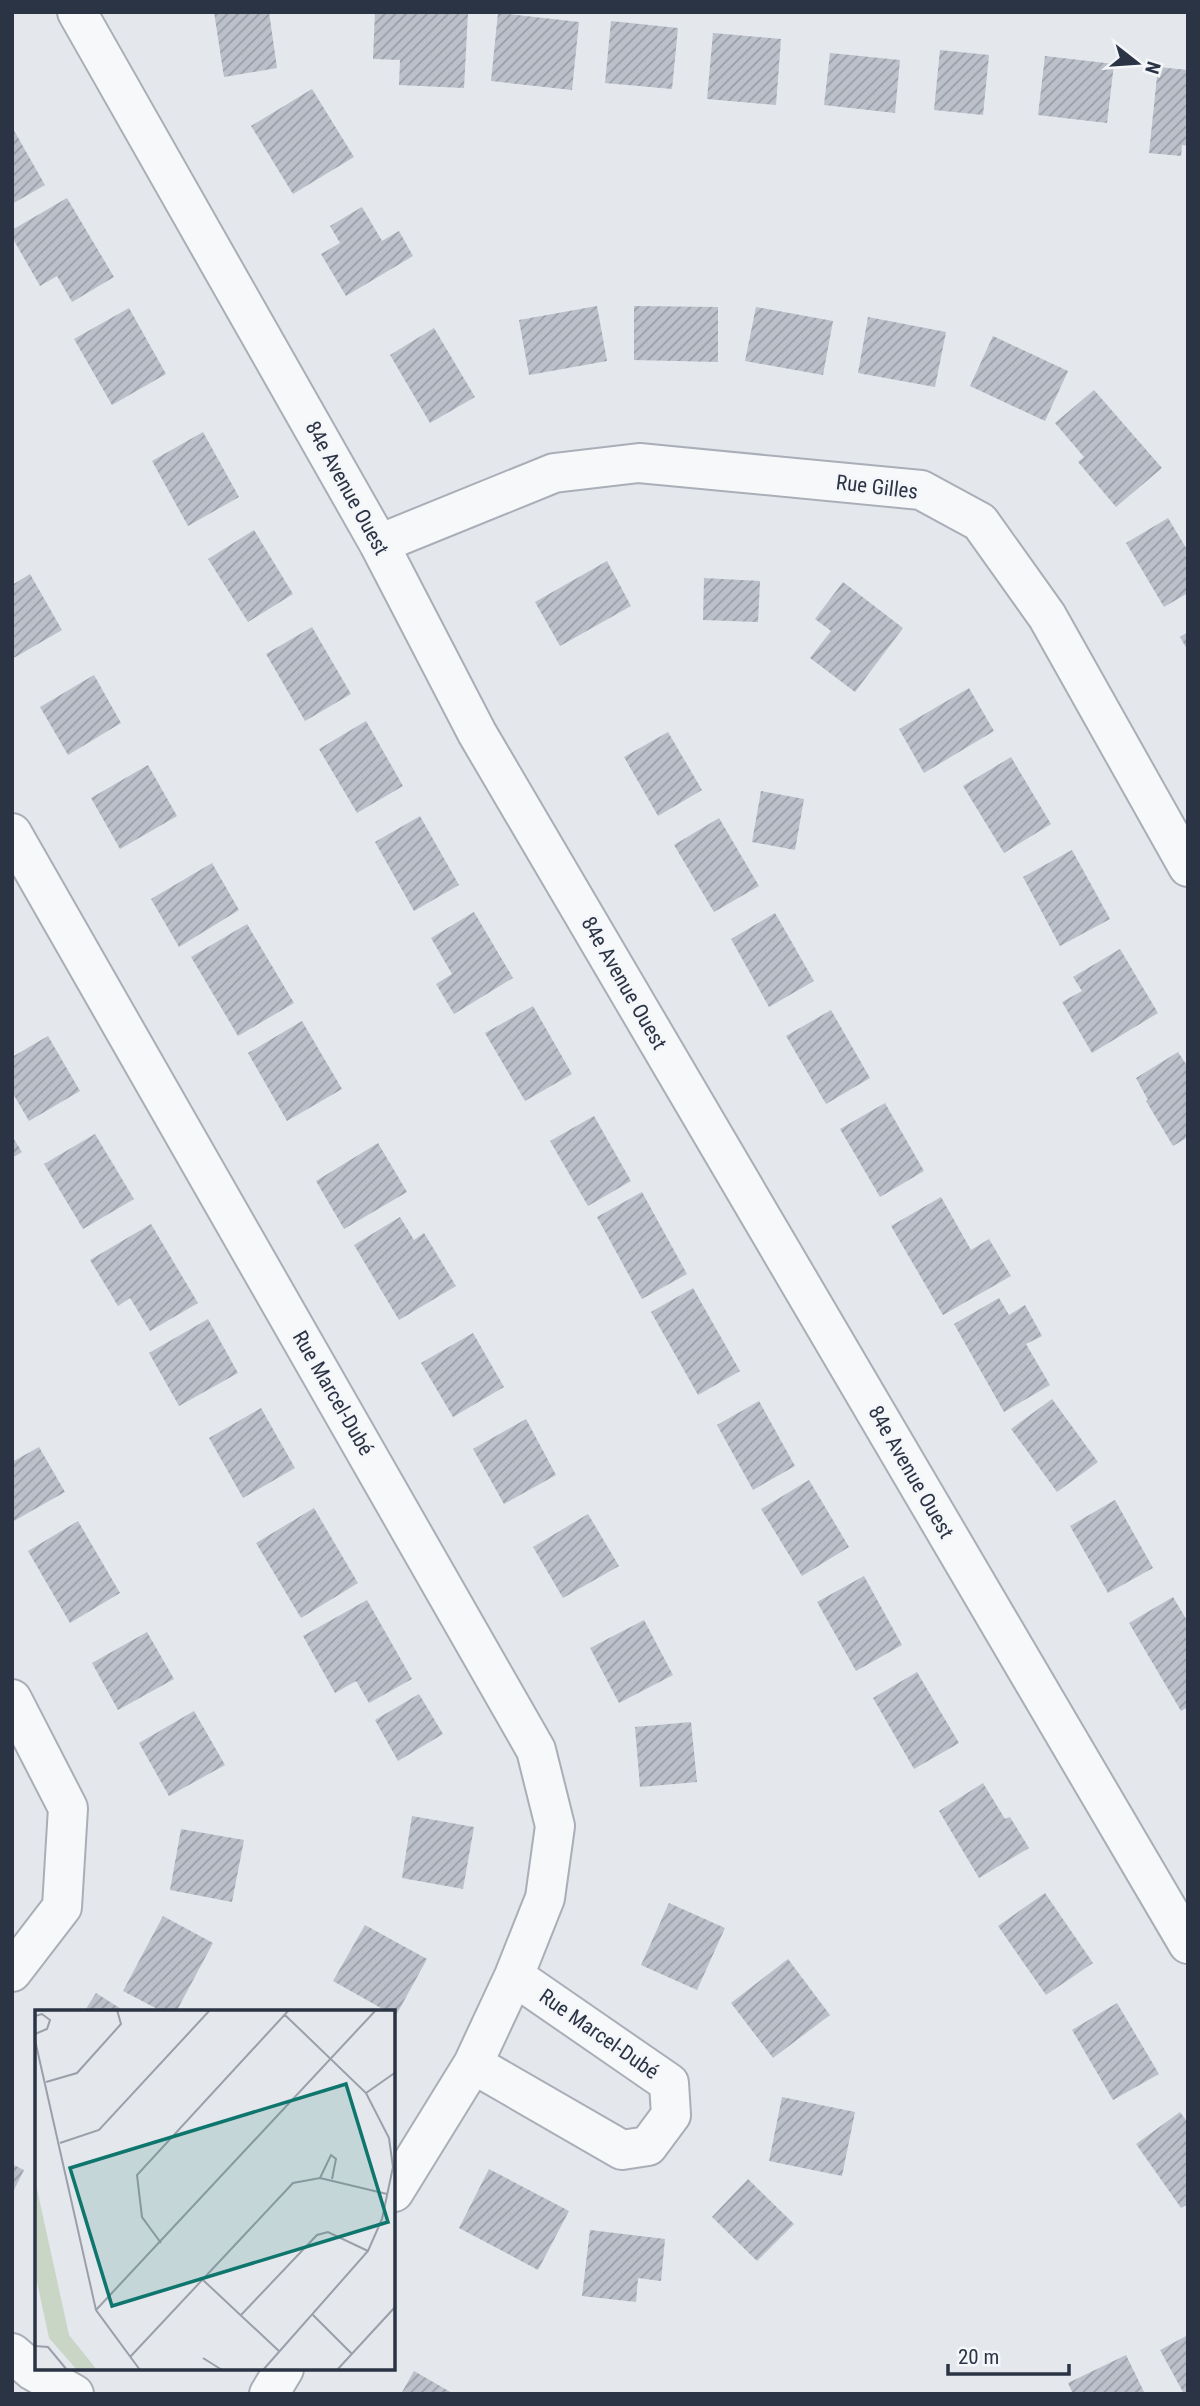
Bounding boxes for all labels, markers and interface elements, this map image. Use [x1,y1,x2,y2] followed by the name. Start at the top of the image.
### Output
[1102,28,1172,98] north arrow
[1140,59,1165,77] text: N
[300,417,394,559] street label: 84e Avenue Ouest
[835,470,919,504] street label: Rue Gilles
[576,912,672,1054] street label: 84e Avenue Ouest
[288,1326,378,1460] street label: Rue Marcel-Dubé
[863,1401,959,1543] street label: 84e Avenue Ouest
[535,1984,663,2084] street label: Rue Marcel-Dubé
[35,2010,396,2371] inset map
[948,2332,1069,2376] scale bar
[958,2345,999,2369] text: 20 m

